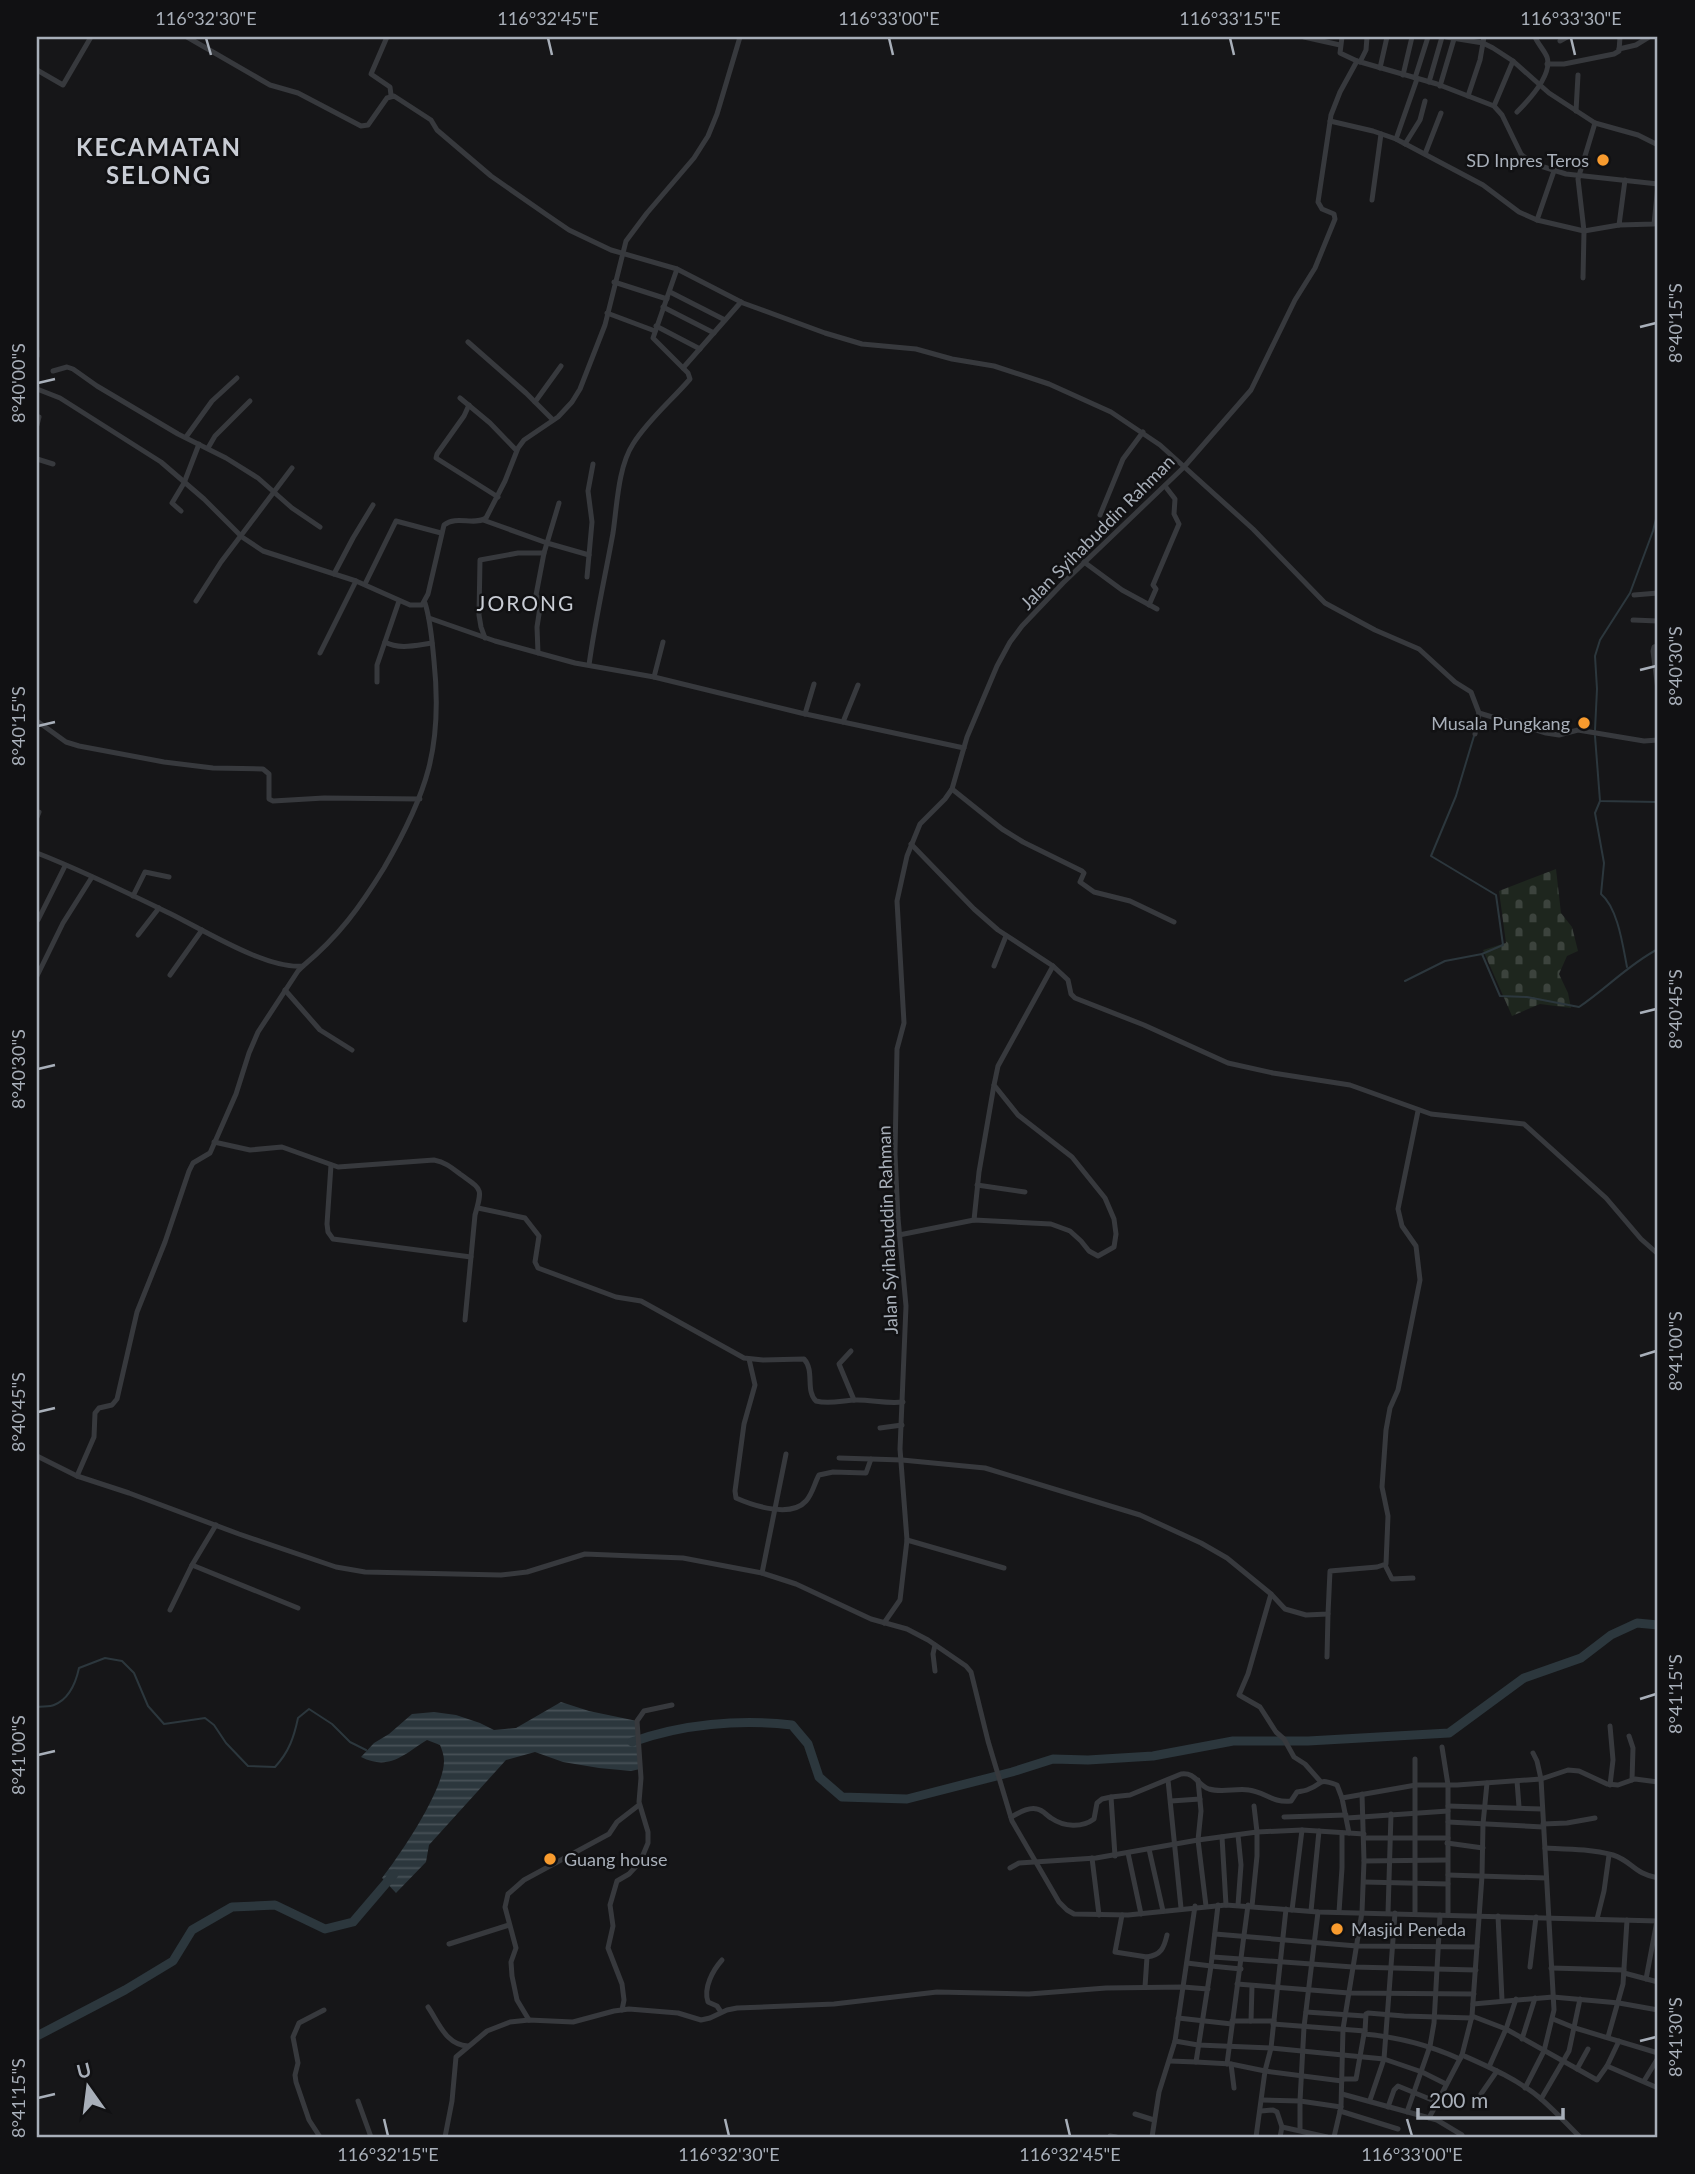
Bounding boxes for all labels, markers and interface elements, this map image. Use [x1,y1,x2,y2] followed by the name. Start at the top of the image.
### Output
[155,7,257,29] text: 116°32'30"E
[497,7,599,29] text: 116°32'45"E
[838,7,940,29] text: 116°33'00"E
[1179,7,1281,29] text: 116°33'15"E
[1520,7,1622,29] text: 116°33'30"E
[76,132,242,189] district label: KECAMATAN SELONG
[1466,149,1589,171] place label: SD Inpres Teros
[1595,152,1611,168] marker: SD Inpres Teros
[1664,283,1686,363] text: 8°40'15"S
[7,343,29,423] text: 8°40'00"S
[1015,450,1179,614] street label: Jalan Syihabuddin Rahman
[477,590,575,615] district label: JORONG
[1664,626,1686,706] text: 8°40'30"S
[7,686,29,766] text: 8°40'15"S
[1431,712,1570,734] place label: Musala Pungkang
[1576,715,1592,731] marker: Musala Pungkang
[1664,969,1686,1049] text: 8°40'45"S
[7,1029,29,1109] text: 8°40'30"S
[872,1125,902,1335] street label: Jalan Syihabuddin Rahman
[1664,1311,1686,1391] text: 8°41'00"S
[7,1372,29,1452] text: 8°40'45"S
[1664,1654,1686,1734] text: 8°41'15"S
[7,1715,29,1795] text: 8°41'00"S
[564,1848,668,1870] place label: Guang house
[542,1851,558,1867] marker: Guang house
[1351,1918,1466,1940] place label: Masjid Peneda
[1329,1921,1345,1937] marker: Masjid Peneda
[1664,1997,1686,2077] text: 8°41'30"S
[52,2052,122,2122] north arrow
[74,2057,93,2083] text: U
[7,2058,29,2138] text: 8°41'15"S
[1418,2076,1564,2120] scale bar
[1429,2087,1488,2112] text: 200 m
[337,2143,439,2165] text: 116°32'15"E
[678,2143,780,2165] text: 116°32'30"E
[1019,2143,1121,2165] text: 116°32'45"E
[1361,2143,1463,2165] text: 116°33'00"E

